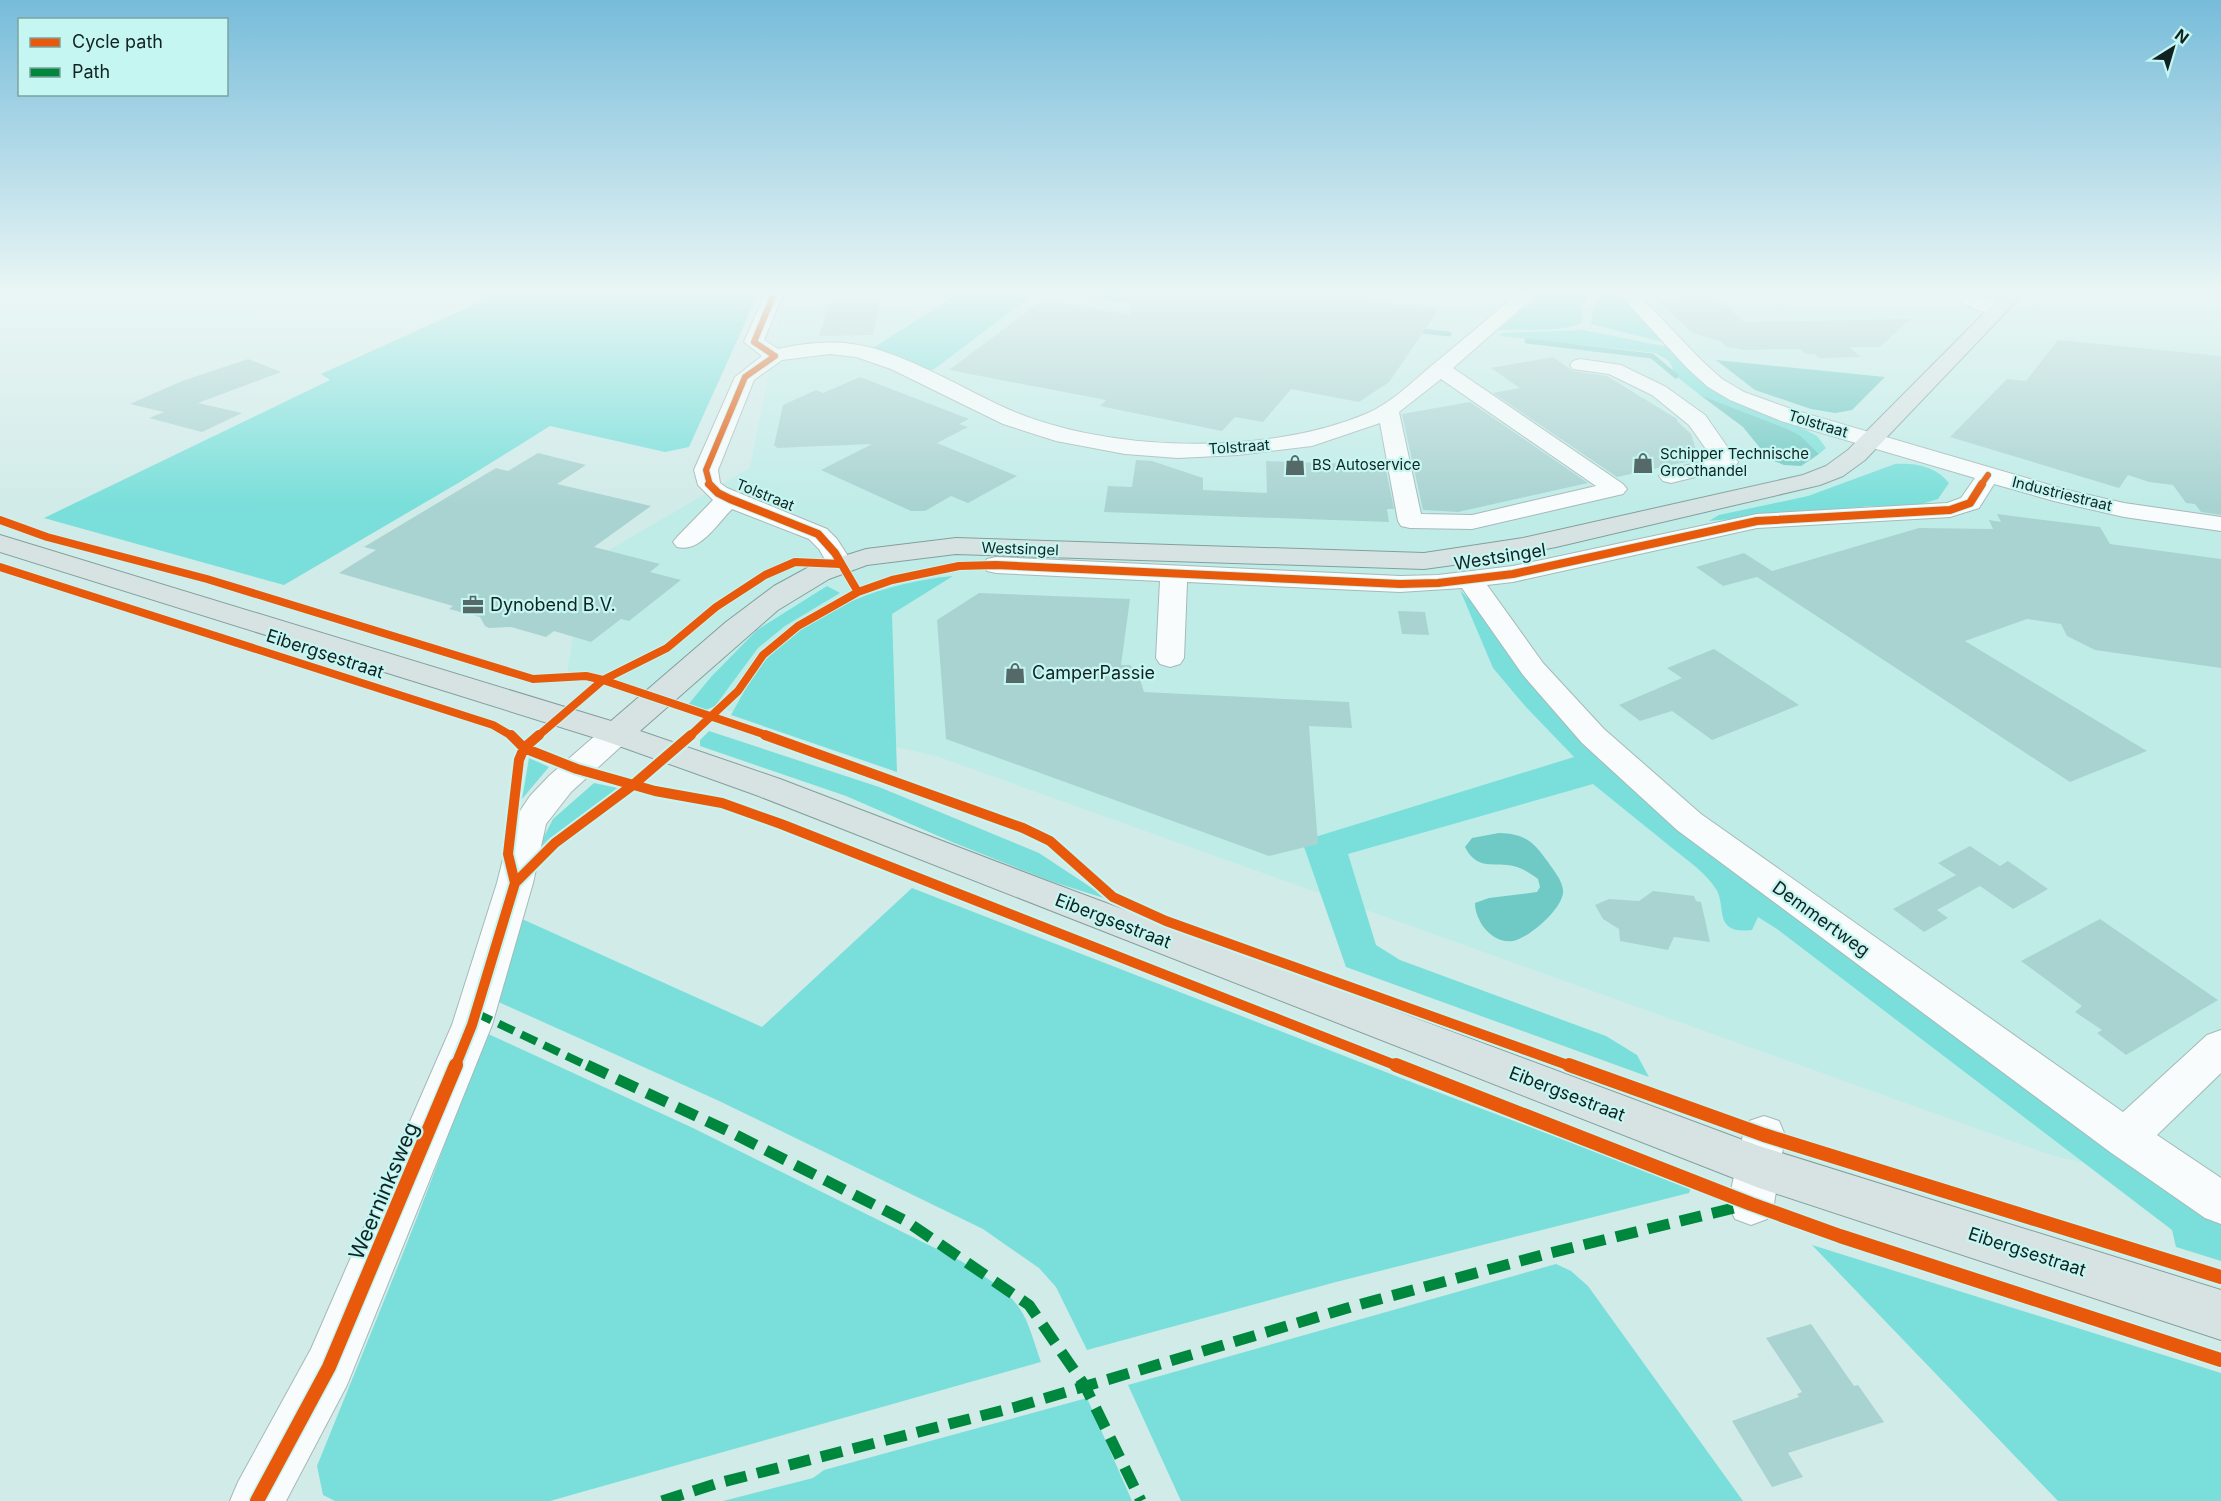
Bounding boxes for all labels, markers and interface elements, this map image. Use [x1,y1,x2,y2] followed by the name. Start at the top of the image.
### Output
[18,18,228,96] legend
[2143,18,2203,78] north arrow
[2171,24,2193,48] text: N
[72,31,163,52] text: Cycle path
[72,61,110,82] text: Path
[1786,405,1850,442] street label: Tolstraat
[1208,435,1270,458] street label: Tolstraat
[1660,444,1809,480] place label: Schipper Technische Groothandel
[1631,451,1655,475] shop icon: Schipper Technische Groothandel
[1283,453,1307,477] shop icon: BS Autoservice
[1312,455,1421,474] place label: BS Autoservice
[2010,472,2114,515] street label: Industriestraat
[733,474,797,515] street label: Tolstraat
[981,538,1059,559] street label: Westsingel
[1452,539,1547,574] street label: Westsingel
[461,593,485,617] office icon: Dynobend B.V.
[490,594,616,615] place label: Dynobend B.V.
[264,625,387,682] street label: Eibergsestraat
[1003,661,1027,685] shop icon: CamperPassie
[1032,662,1155,683] place label: CamperPassie
[1769,876,1874,961] street label: Demmertweg
[1052,889,1174,952] street label: Eibergsestraat
[1506,1062,1628,1125] street label: Eibergsestraat
[343,1118,424,1263] street label: Weerninksweg
[1966,1223,2089,1280] street label: Eibergsestraat

